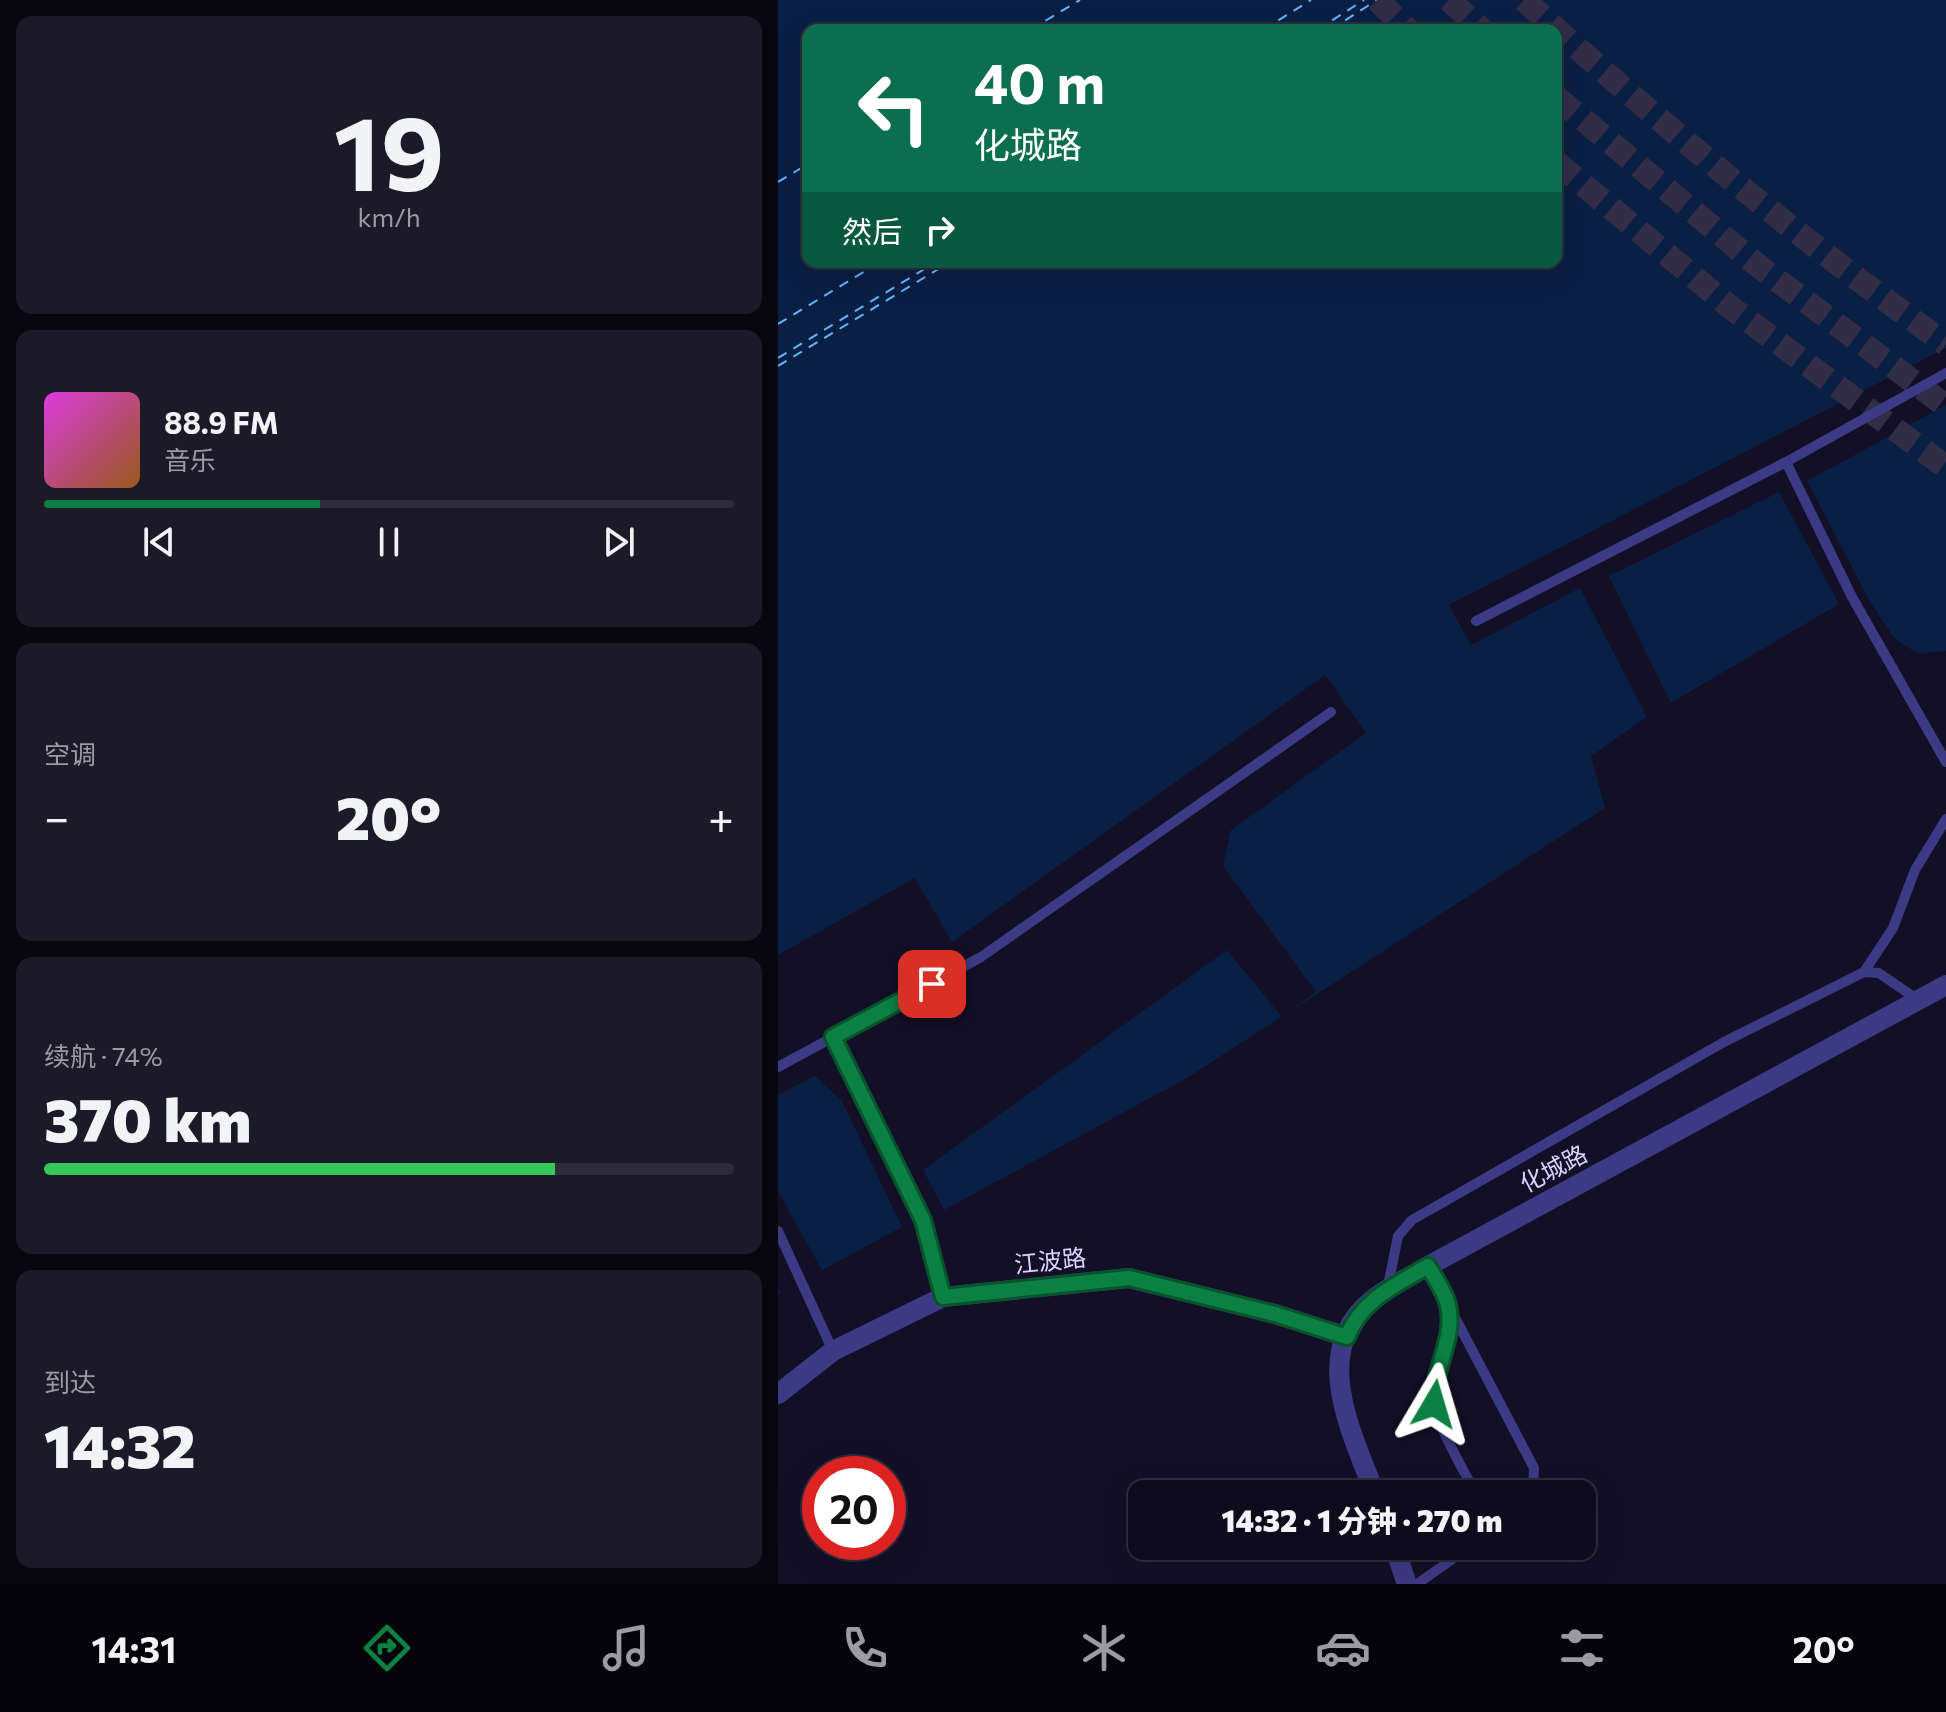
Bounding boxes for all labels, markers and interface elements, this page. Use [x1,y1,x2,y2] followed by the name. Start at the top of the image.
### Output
[974,47,1105,116] text: 40 m
[842,56,946,160] icon: left
[333,85,445,212] text: 19
[974,121,1082,165] text: 化城路
[357,201,421,232] text: km/h
[918,208,962,252] icon: right
[842,212,902,249] text: 然后
[164,403,279,440] text: 88.9 FM
[164,444,216,475] text: 音乐
[137,520,181,564] icon: previous
[367,520,411,564] icon: pause
[597,520,641,564] icon: next
[44,738,96,769] text: 空调
[336,779,441,852] text: 20°
[44,789,69,843] text: −
[708,789,734,843] text: +
[898,950,966,1018] pin
[910,962,954,1006] icon: arrive
[44,1040,163,1071] text: 续航 · 74%
[44,1081,251,1154] text: 370 km
[1514,1138,1592,1198] street label: 化城路
[1013,1242,1087,1278] street label: 江波路
[1392,1362,1476,1446] position arrow
[44,1366,96,1397] text: 到达
[44,1407,196,1480] text: 14:32
[802,1456,906,1560] speed limit sign: 20
[1222,1501,1502,1538] text: 14:32 · 1 分钟 · 270 m
[359,1620,415,1676] icon: directions
[598,1620,654,1676] icon: music
[837,1620,893,1676] icon: phone
[1076,1620,1132,1676] icon: climate
[1315,1620,1371,1676] icon: car
[1554,1620,1610,1676] icon: filters
[91,1626,177,1670] text: 14:31
[1792,1626,1855,1670] text: 20°

